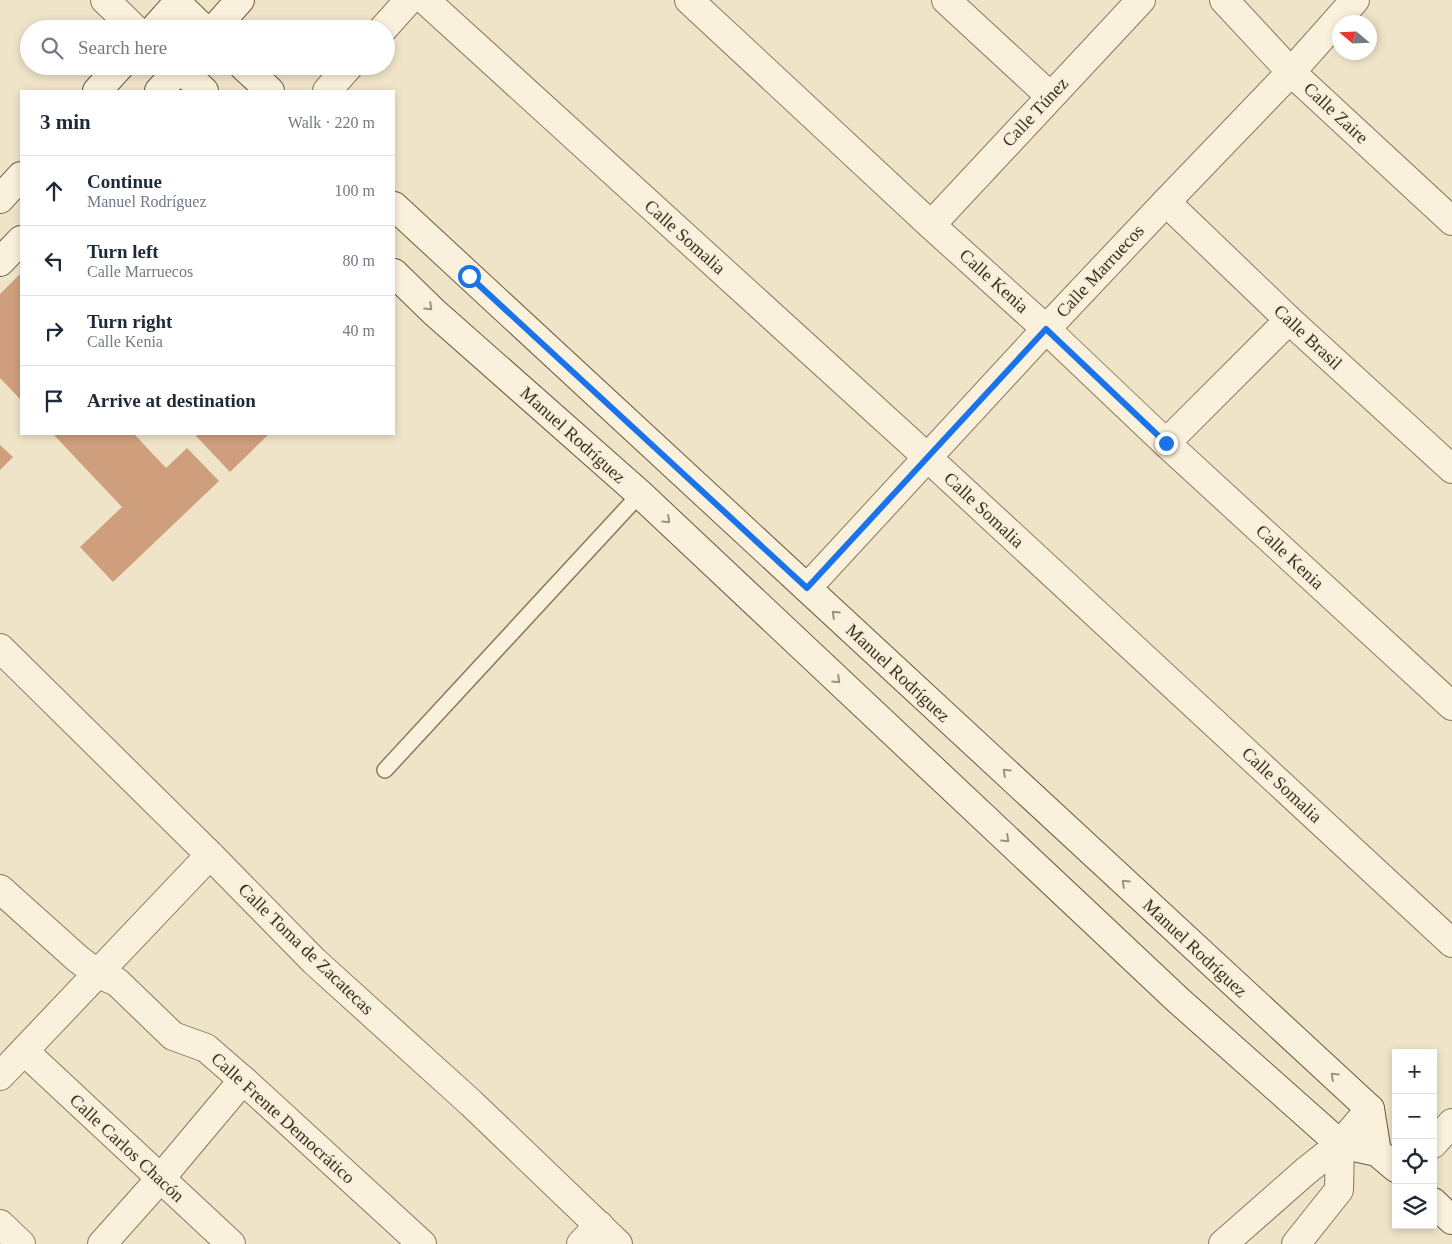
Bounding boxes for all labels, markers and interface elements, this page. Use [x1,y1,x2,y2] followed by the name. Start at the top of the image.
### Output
[1332,15,1377,60] north arrow
[20,20,395,75] search box
[38,34,66,62] icon: search
[78,37,167,58] text: Search here
[998,73,1072,151] street label: Calle Túnez
[1300,78,1372,148] street label: Calle Zaire
[40,110,91,134] text: 3 min
[288,114,375,131] text: Walk · 220 m
[87,171,162,192] text: Continue
[40,177,68,205] icon: ahead
[335,182,375,199] text: 100 m
[87,193,207,210] text: Manuel Rodríguez
[641,196,729,278] street label: Calle Somalia
[1052,220,1148,322] street label: Calle Marruecos
[87,241,159,262] text: Turn left
[956,245,1032,317] street label: Calle Kenia
[40,247,68,275] icon: left
[343,252,375,269] text: 80 m
[87,263,193,280] text: Calle Marruecos
[458,265,481,288] route start
[423,301,432,310] one-way arrow
[1270,301,1346,373] street label: Calle Brasil
[87,311,172,332] text: Turn right
[40,317,68,345] icon: right
[343,322,375,339] text: 40 m
[87,333,163,350] text: Calle Kenia
[516,383,630,487] street label: Manuel Rodríguez
[40,387,68,415] icon: arrive
[87,390,256,411] text: Arrive at destination
[1155,432,1178,455] route end
[940,468,1028,552] street label: Calle Somalia
[662,514,671,523] one-way arrow
[1252,521,1328,593] street label: Calle Kenia
[832,611,841,620] one-way arrow
[842,620,954,726] street label: Manuel Rodríguez
[831,674,840,683] one-way arrow
[1238,743,1326,827] street label: Calle Somalia
[1002,769,1011,778] one-way arrow
[1000,833,1009,842] one-way arrow
[234,879,378,1019] street label: Calle Toma de Zacatecas
[1122,880,1131,889] one-way arrow
[1139,895,1251,1001] street label: Manuel Rodríguez
[207,1048,359,1188] street label: Calle Frente Democrático
[1392,1049,1437,1229] map controls
[1392,1049,1437,1094] button: +
[1331,1073,1340,1082] one-way arrow
[66,1090,188,1206] street label: Calle Carlos Chacón
[1392,1094,1437,1139] button: −
[1392,1139,1437,1184] button: locate
[1392,1184,1437,1229] button: layers

